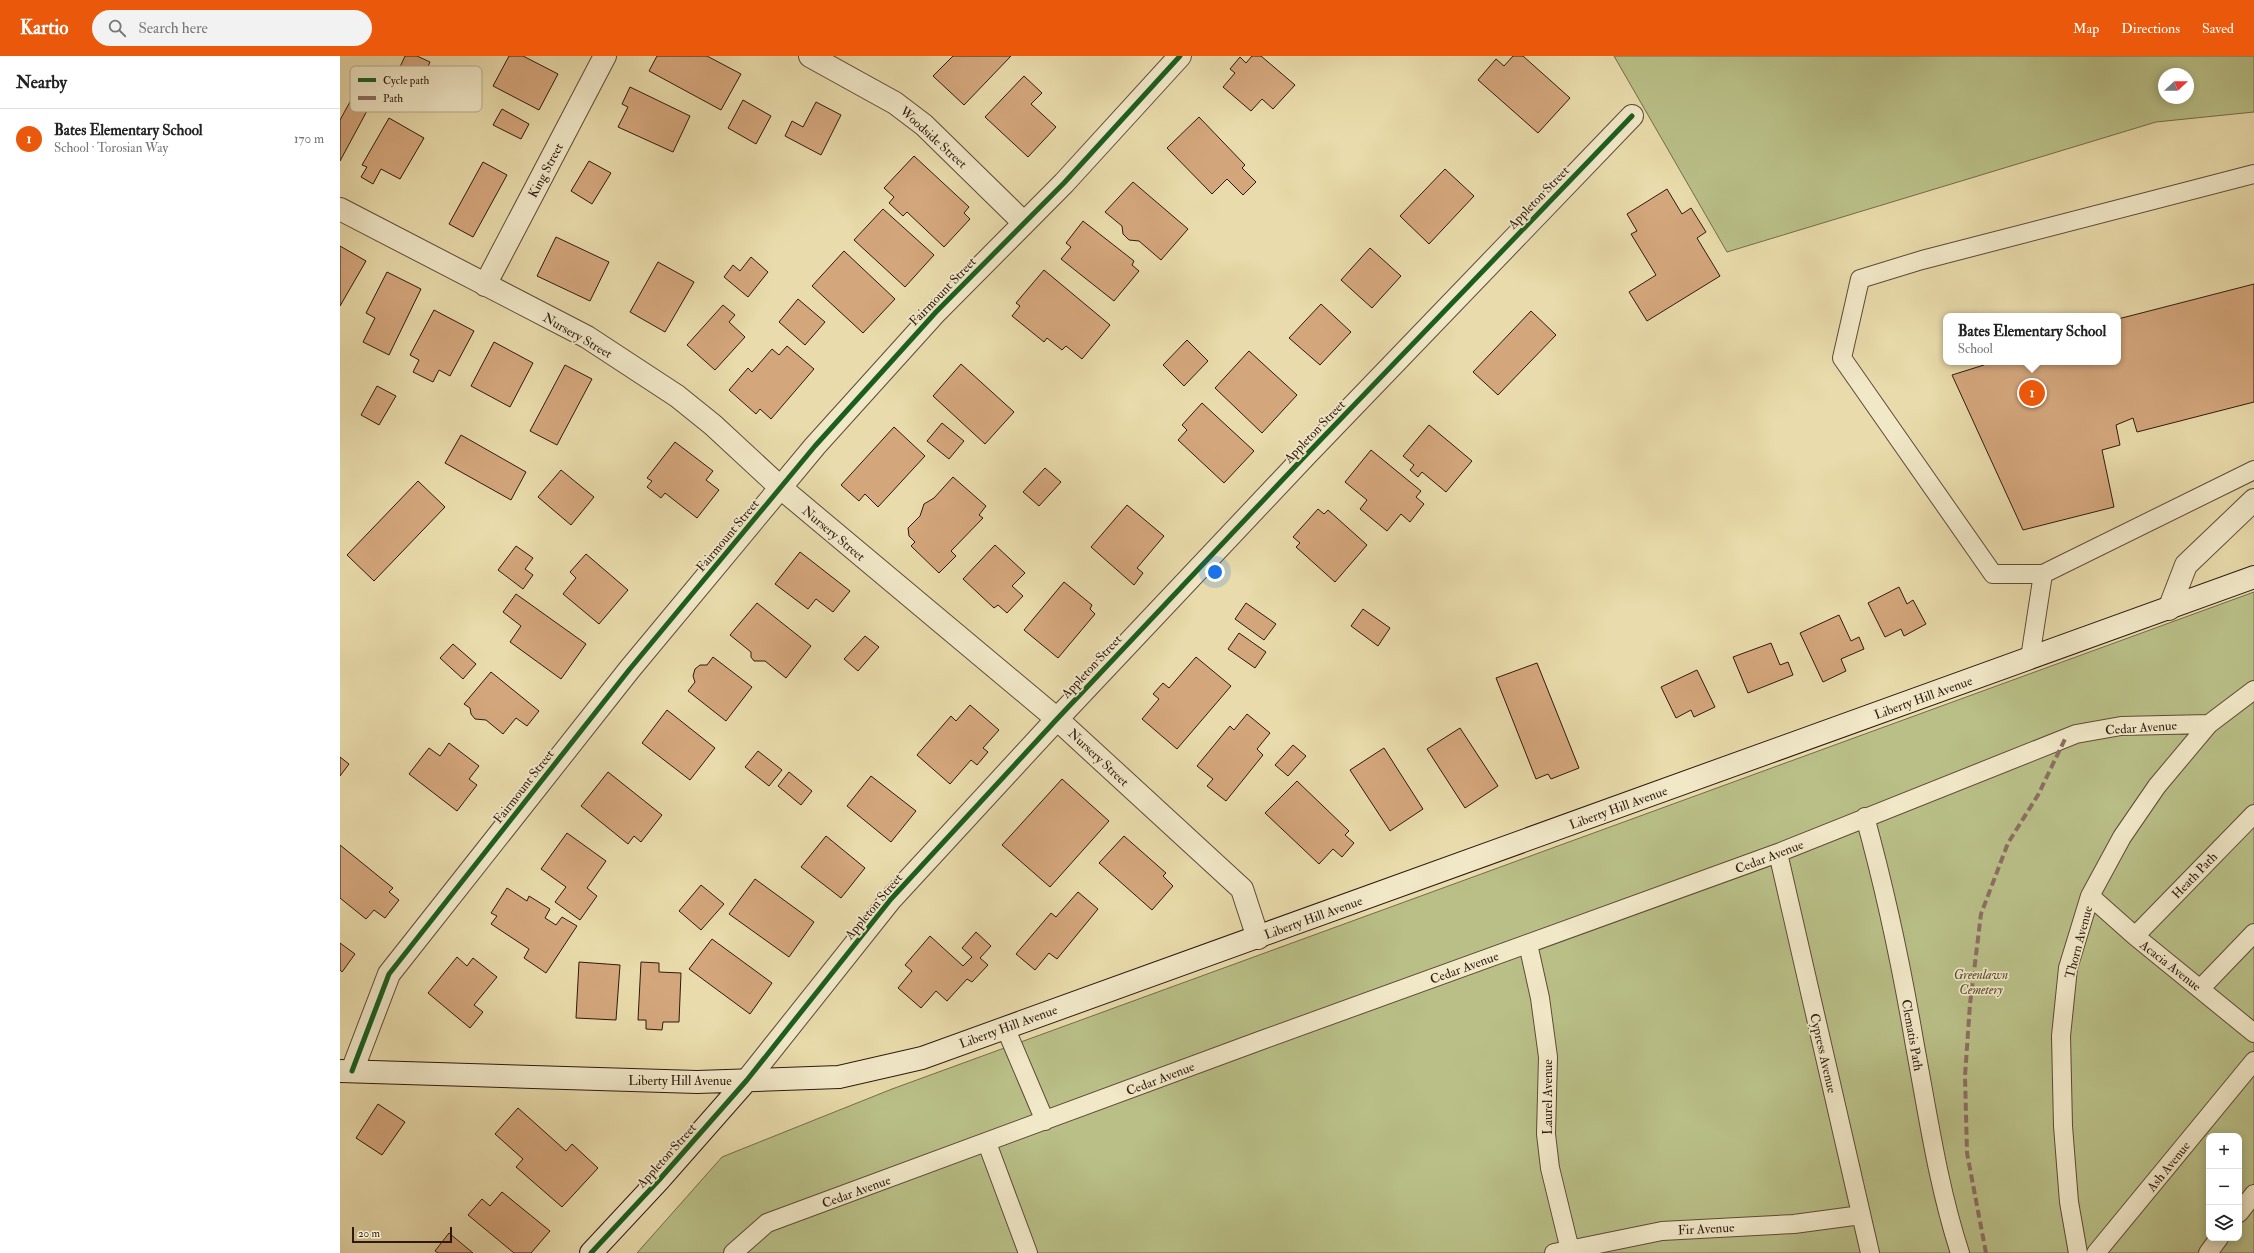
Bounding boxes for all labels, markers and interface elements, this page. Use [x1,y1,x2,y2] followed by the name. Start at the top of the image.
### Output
[92,10,372,46] search box
[20,16,68,40] text: Kartio
[106,17,128,39] icon: search
[138,19,208,38] text: Search here
[2073,20,2099,37] text: Map
[2121,20,2180,37] text: Directions
[2202,20,2234,37] text: Saved
[350,66,482,112] legend
[2158,68,2194,104] north arrow
[16,72,67,93] text: Nearby
[383,74,429,88] text: Cycle path
[383,92,403,105] text: Path
[896,103,970,172] street label: Woodside Street
[54,121,203,140] text: Bates Elementary School
[27,131,31,147] text: 1
[294,131,324,147] text: 170 m
[54,140,168,156] text: School · Torosian Way
[525,140,567,201] street label: King Street
[1504,163,1573,234] street label: Appleton Street
[906,254,980,329] street label: Fairmount Street
[539,310,615,363] street label: Nursery Street
[1943,313,2121,365] popup
[1958,322,2106,341] text: Bates Elementary School
[1958,341,1993,357] text: School
[2019,378,2045,408] pin: 1
[1280,397,1349,468] street label: Appleton Street
[693,496,763,575] street label: Fairmount Street
[798,503,868,566] street label: Nursery Street
[1205,562,1225,582] your location
[1057,632,1126,703] street label: Appleton Street
[1872,673,1975,724] street label: Liberty Hill Avenue
[2105,717,2178,738] street label: Cedar Avenue
[1064,725,1132,791] street label: Nursery Street
[490,746,558,827] street label: Fairmount Street
[1567,783,1670,834] street label: Liberty Hill Avenue
[1733,836,1806,877] street label: Cedar Avenue
[2169,849,2221,902] street label: Heath Path
[841,870,907,944] street label: Appleton Street
[1262,893,1365,944] street label: Liberty Hill Avenue
[2062,904,2096,980] street label: Thorn Avenue
[2136,936,2205,995] street label: Acacia Avenue
[1428,948,1501,988] street label: Cedar Avenue
[1954,967,2008,998] park label: Greenlawn Cemetery
[1898,998,1926,1072] street label: Clematis Path
[957,1002,1060,1053] street label: Liberty Hill Avenue
[1805,1012,1840,1095] street label: Cypress Avenue
[1124,1058,1197,1099] street label: Cedar Avenue
[1540,1059,1556,1135] street label: Laurel Avenue
[628,1073,732,1090] street label: Liberty Hill Avenue
[633,1120,701,1193] street label: Appleton Street
[2206,1133,2242,1241] map controls
[2206,1133,2242,1169] button: +
[2143,1138,2194,1196] street label: Ash Avenue
[2206,1169,2242,1205] button: −
[820,1172,893,1212] street label: Cedar Avenue
[2206,1205,2242,1241] button: layers
[1677,1219,1735,1238] street label: Fir Avenue
[352,1225,452,1244] scale bar
[358,1227,380,1240] text: 20 m

